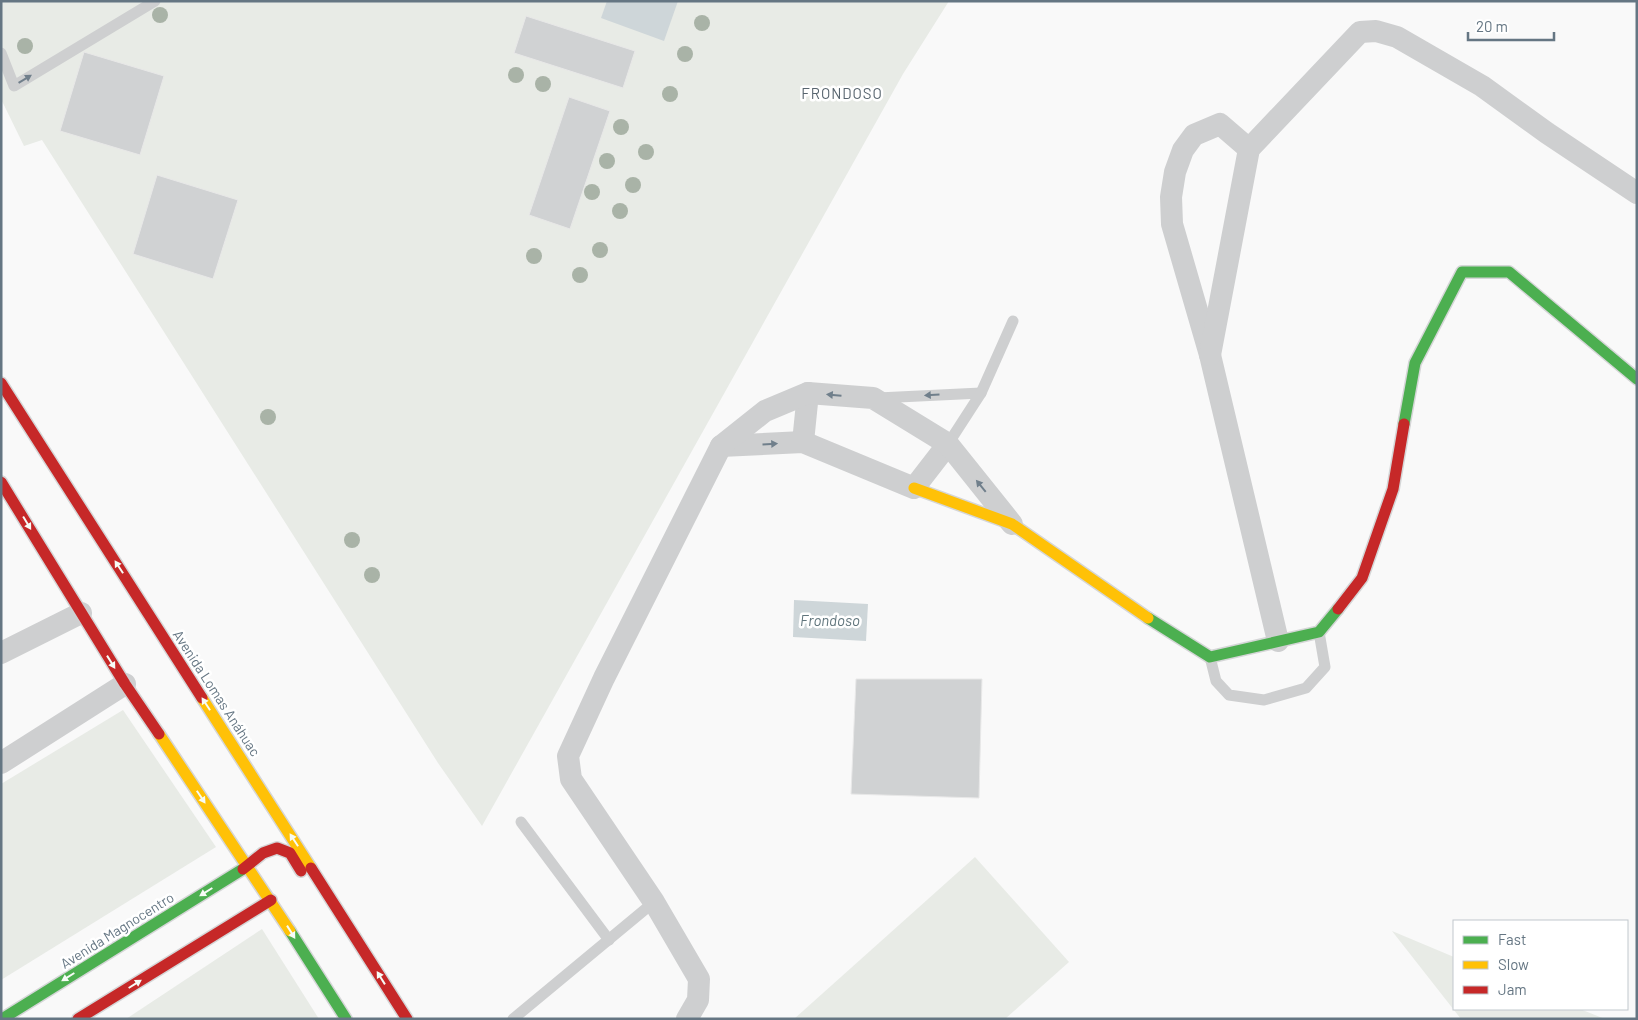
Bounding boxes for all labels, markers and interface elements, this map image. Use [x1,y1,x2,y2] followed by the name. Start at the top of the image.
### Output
[1468,10,1554,42] scale bar
[1476,17,1508,35] text: 20 m
[19,74,32,83] one-way arrow
[801,84,883,102] district label: FRONDOSO
[826,391,842,399] one-way arrow
[924,392,940,400] one-way arrow
[762,439,778,447] one-way arrow
[975,480,986,493] one-way arrow
[22,517,31,530] one-way arrow
[114,560,124,573] one-way arrow
[800,611,860,629] water label: Frondoso
[170,627,264,759] street label: Avenida Lomas Anáhuac
[107,655,116,669] one-way arrow
[202,697,211,710] one-way arrow
[196,790,206,804] one-way arrow
[289,834,299,847] one-way arrow
[200,887,213,896] one-way arrow
[57,888,177,972] street label: Avenida Magnocentro
[1453,920,1628,1010] legend
[287,926,296,939] one-way arrow
[1498,930,1526,948] text: Fast
[1498,955,1529,973] text: Slow
[377,971,386,984] one-way arrow
[62,973,75,982] one-way arrow
[128,979,141,988] one-way arrow
[1498,980,1527,998] text: Jam

